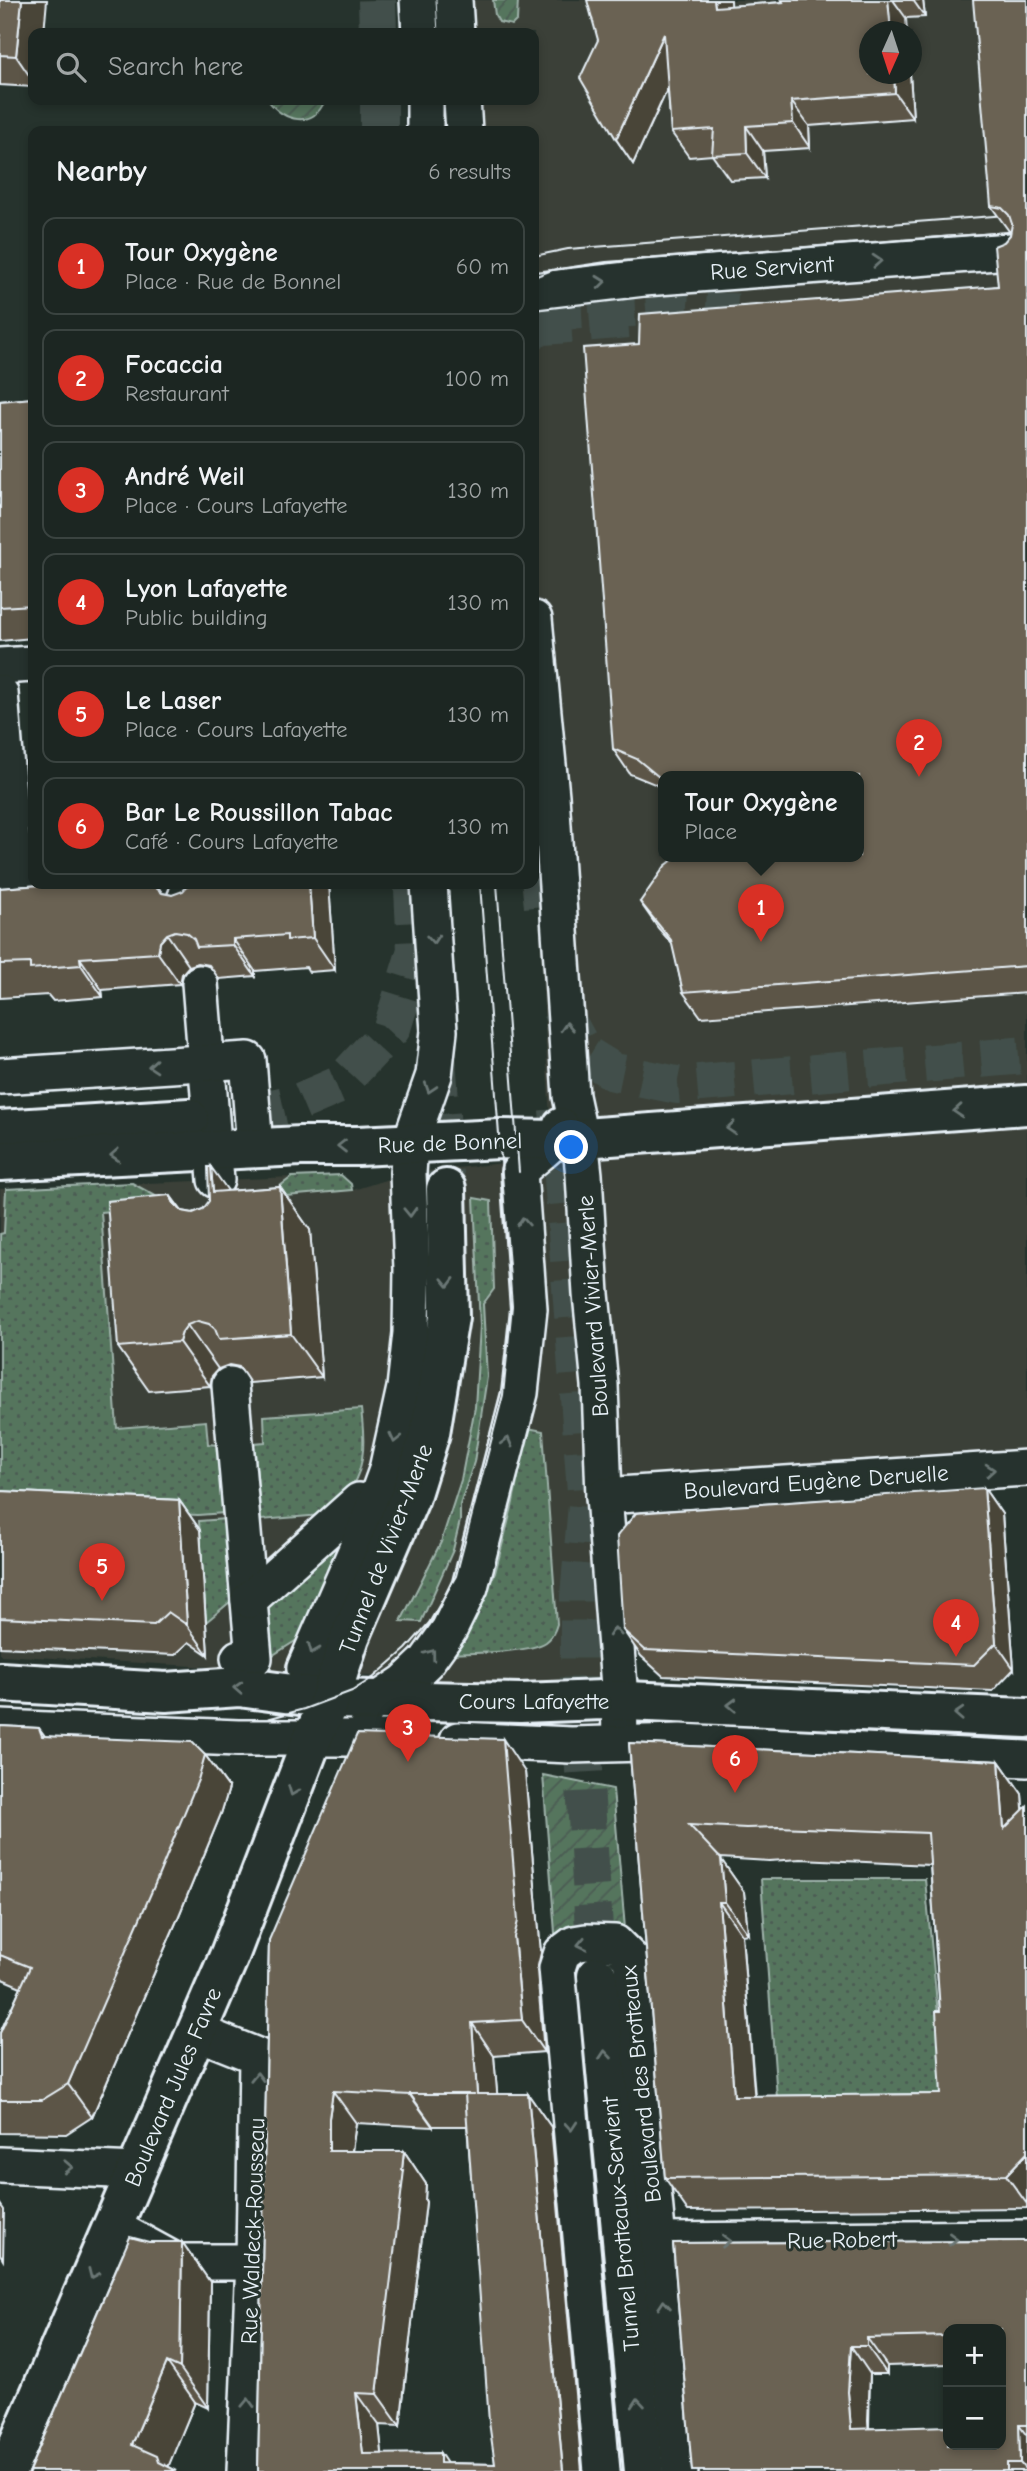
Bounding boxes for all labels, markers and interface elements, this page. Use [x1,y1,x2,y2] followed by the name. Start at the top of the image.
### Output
[859,21,922,84] north arrow
[28,28,539,105] search box
[52,48,90,86] icon: search
[108,52,243,82] text: Search here
[56,154,147,189] text: Nearby
[428,158,511,185] text: 6 results
[125,238,278,268] text: Tour Oxygène
[709,250,836,286] street label: Rue Servient
[76,253,86,280] text: 1
[456,253,509,280] text: 60 m
[872,254,883,269] one-way arrow
[125,268,341,295] text: Place · Rue de Bonnel
[596,275,607,290] one-way arrow
[125,350,223,380] text: Focaccia
[75,365,87,392] text: 2
[445,365,509,392] text: 100 m
[125,380,229,407] text: Restaurant
[125,462,245,492] text: André Weil
[75,477,87,504] text: 3
[448,477,509,504] text: 130 m
[125,492,348,519] text: Place · Cours Lafayette
[125,574,288,604] text: Lyon Lafayette
[76,589,86,616] text: 4
[448,589,509,616] text: 130 m
[125,604,268,631] text: Public building
[125,686,221,716] text: Le Laser
[75,701,87,728] text: 5
[448,701,509,728] text: 130 m
[125,716,348,743] text: Place · Cours Lafayette
[896,719,942,777] pin: 2
[658,771,864,862] popup
[685,788,837,818] text: Tour Oxygène
[125,798,393,828] text: Bar Le Roussillon Tabac
[75,813,87,840] text: 6
[448,813,509,840] text: 130 m
[685,818,737,845] text: Place
[125,828,338,855] text: Café · Cours Lafayette
[738,884,784,942] pin: 1
[425,933,440,944] one-way arrow
[559,1022,574,1033] one-way arrow
[147,1058,158,1073] one-way arrow
[424,1082,438,1094] one-way arrow
[952,1103,963,1118] one-way arrow
[725,1120,736,1135] one-way arrow
[377,1127,523,1159] street label: Rue de Bonnel
[554,1130,588,1164] your location
[336,1138,347,1154] one-way arrow
[109,1148,120,1163] one-way arrow
[572,1194,614,1418] street label: Boulevard Vivier-Merle
[403,1206,418,1217] one-way arrow
[516,1216,531,1227] one-way arrow
[440,1277,456,1288] one-way arrow
[389,1432,403,1444] one-way arrow
[499,1436,513,1448] one-way arrow
[333,1440,439,1658] street label: Tunnel de Vivier-Merle
[683,1459,949,1505] street label: Boulevard Eugène Deruelle
[985,1463,996,1478] one-way arrow
[79,1543,125,1601] pin: 5
[933,1599,979,1657] pin: 4
[608,1627,623,1638] one-way arrow
[307,1643,321,1655] one-way arrow
[423,1650,435,1662] one-way arrow
[233,1680,244,1695] one-way arrow
[459,1688,609,1715] street label: Cours Lafayette
[726,1697,736,1713] one-way arrow
[385,1704,431,1762] pin: 3
[953,1707,964,1722] one-way arrow
[712,1735,758,1793] pin: 6
[288,1785,302,1797] one-way arrow
[576,1935,588,1950] one-way arrow
[615,1964,667,2204] street label: Boulevard des Brotteaux
[119,1983,227,2191] street label: Boulevard Jules Favre
[598,2049,613,2060] one-way arrow
[249,2072,265,2082] one-way arrow
[596,2094,646,2352] street label: Tunnel Brotteaux-Servient
[236,2117,270,2345] street label: Rue Waldeck-Rousseau
[563,2121,578,2132] one-way arrow
[63,2160,74,2175] one-way arrow
[787,2226,899,2254] street label: Rue Robert
[948,2231,959,2246] one-way arrow
[721,2233,732,2249] one-way arrow
[87,2267,101,2280] one-way arrow
[657,2300,672,2311] one-way arrow
[943,2324,1006,2450] map controls
[943,2324,1006,2387] button: +
[943,2387,1006,2450] button: −
[240,2397,255,2408] one-way arrow
[631,2397,646,2408] one-way arrow

